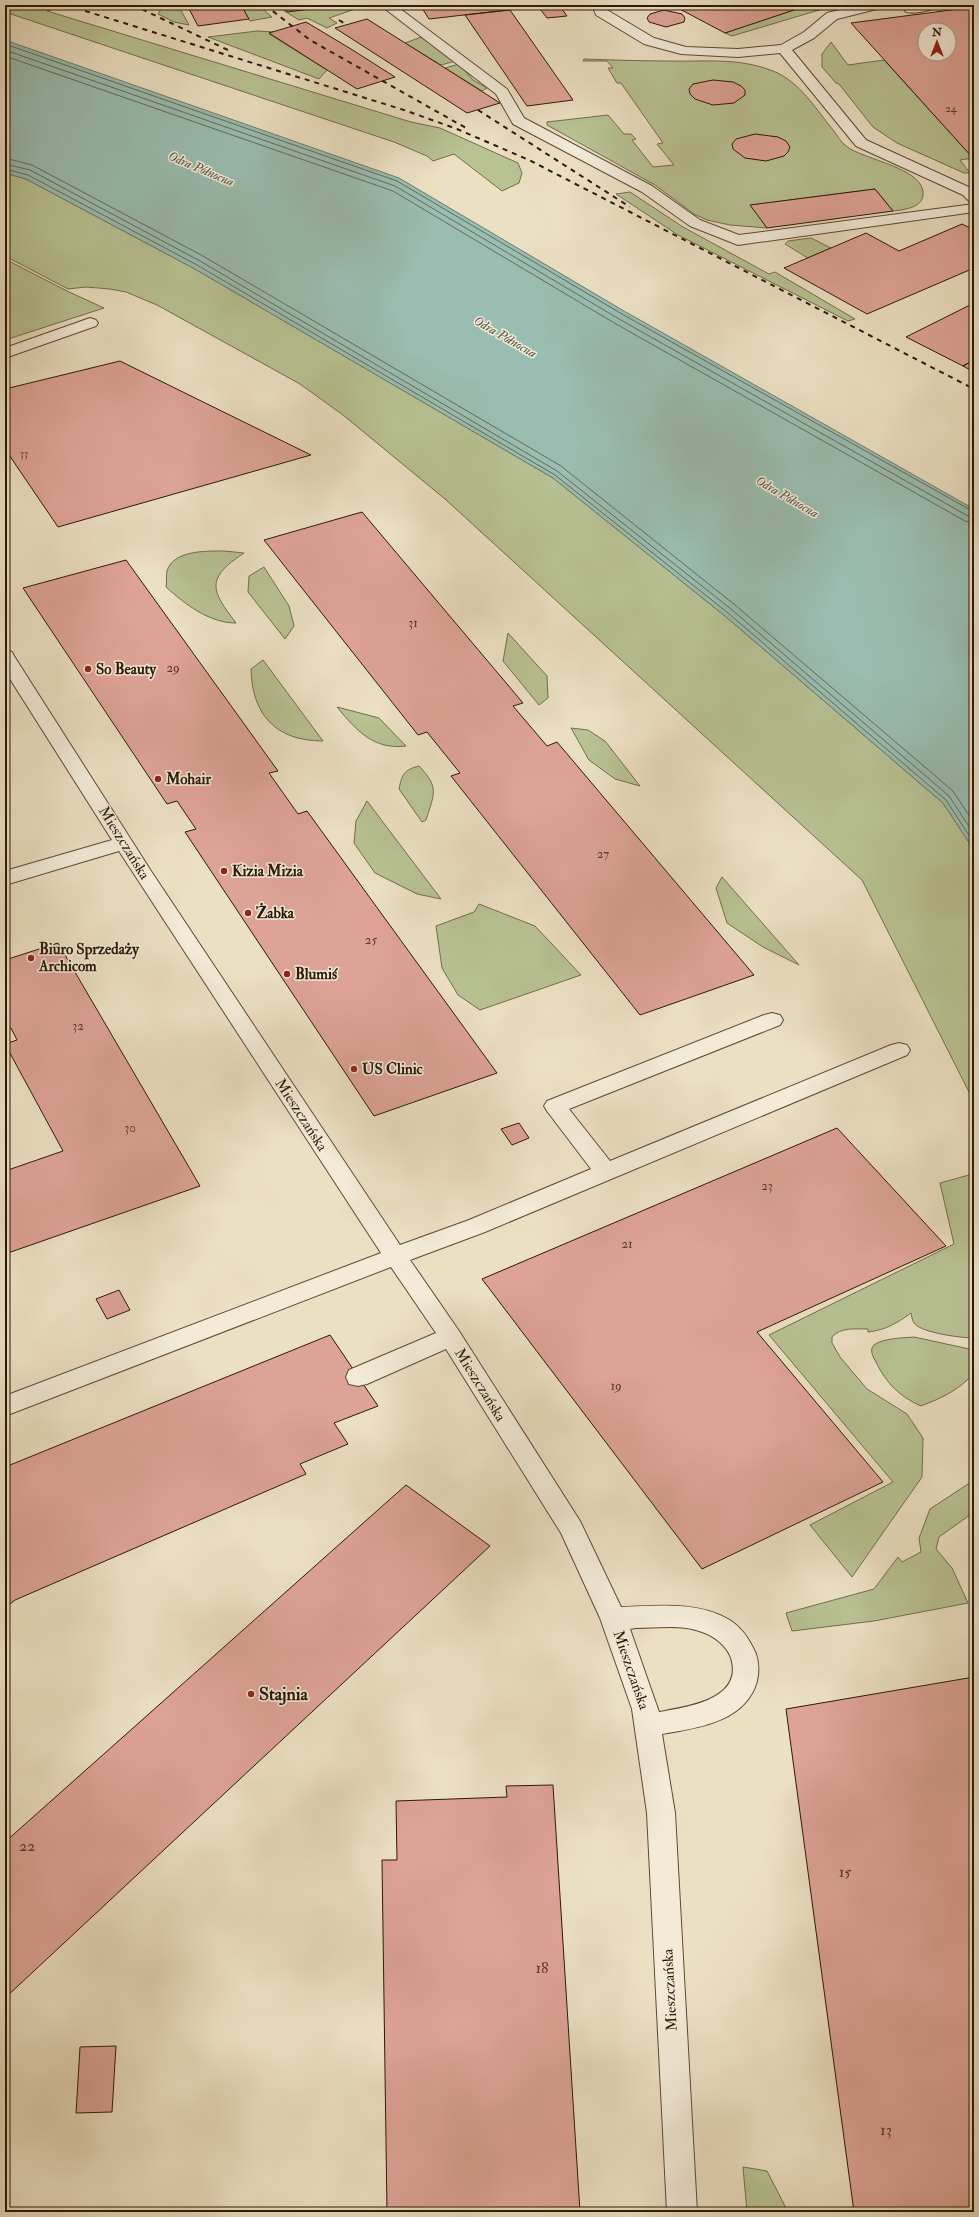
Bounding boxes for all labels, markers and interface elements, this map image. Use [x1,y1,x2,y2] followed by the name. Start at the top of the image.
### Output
[917,22,957,62] north arrow
[931,26,943,39] text: N
[945,102,958,115] house number: 24
[166,148,236,190] water label: Odra Północna
[471,313,539,361] water label: Odra Północna
[20,447,28,460] house number: 33
[753,473,821,521] water label: Odra Północna
[408,615,418,631] house number: 31
[96,660,158,680] place label: So Beauty
[166,660,180,676] house number: 29
[83,664,93,674] marker: So Beauty
[165,770,211,789] place label: Mohair
[153,774,163,784] marker: Mohair
[94,803,154,884] street label: Mieszczańska
[597,846,609,862] house number: 27
[232,862,304,881] place label: Kizia Mizia
[219,866,229,876] marker: Kizia Mizia
[256,902,295,923] place label: Żabka
[243,908,253,918] marker: Żabka
[365,932,377,948] house number: 25
[38,940,140,976] place label: Biuro Sprzedaży Archicom
[26,953,36,963] marker: Biuro Sprzedaży Archicom
[295,965,338,984] place label: Blumiś
[282,969,292,979] marker: Blumiś
[72,1018,84,1034] house number: 32
[362,1060,424,1079] place label: US Clinic
[349,1064,359,1074] marker: US Clinic
[271,1075,332,1156] street label: Mieszczańska
[124,1120,136,1136] house number: 30
[761,1178,773,1194] house number: 23
[621,1236,633,1252] house number: 21
[450,1345,510,1426] street label: Mieszczańska
[610,1378,622,1394] house number: 19
[609,1628,654,1713] street label: Mieszczańska
[259,1683,308,1706] place label: Stajnia
[246,1689,256,1699] marker: Stajnia
[19,1836,35,1856] house number: 22
[839,1862,851,1882] house number: 15
[658,1947,682,2032] street label: Mieszczańska
[535,1958,549,1978] house number: 18
[880,2120,892,2140] house number: 13

